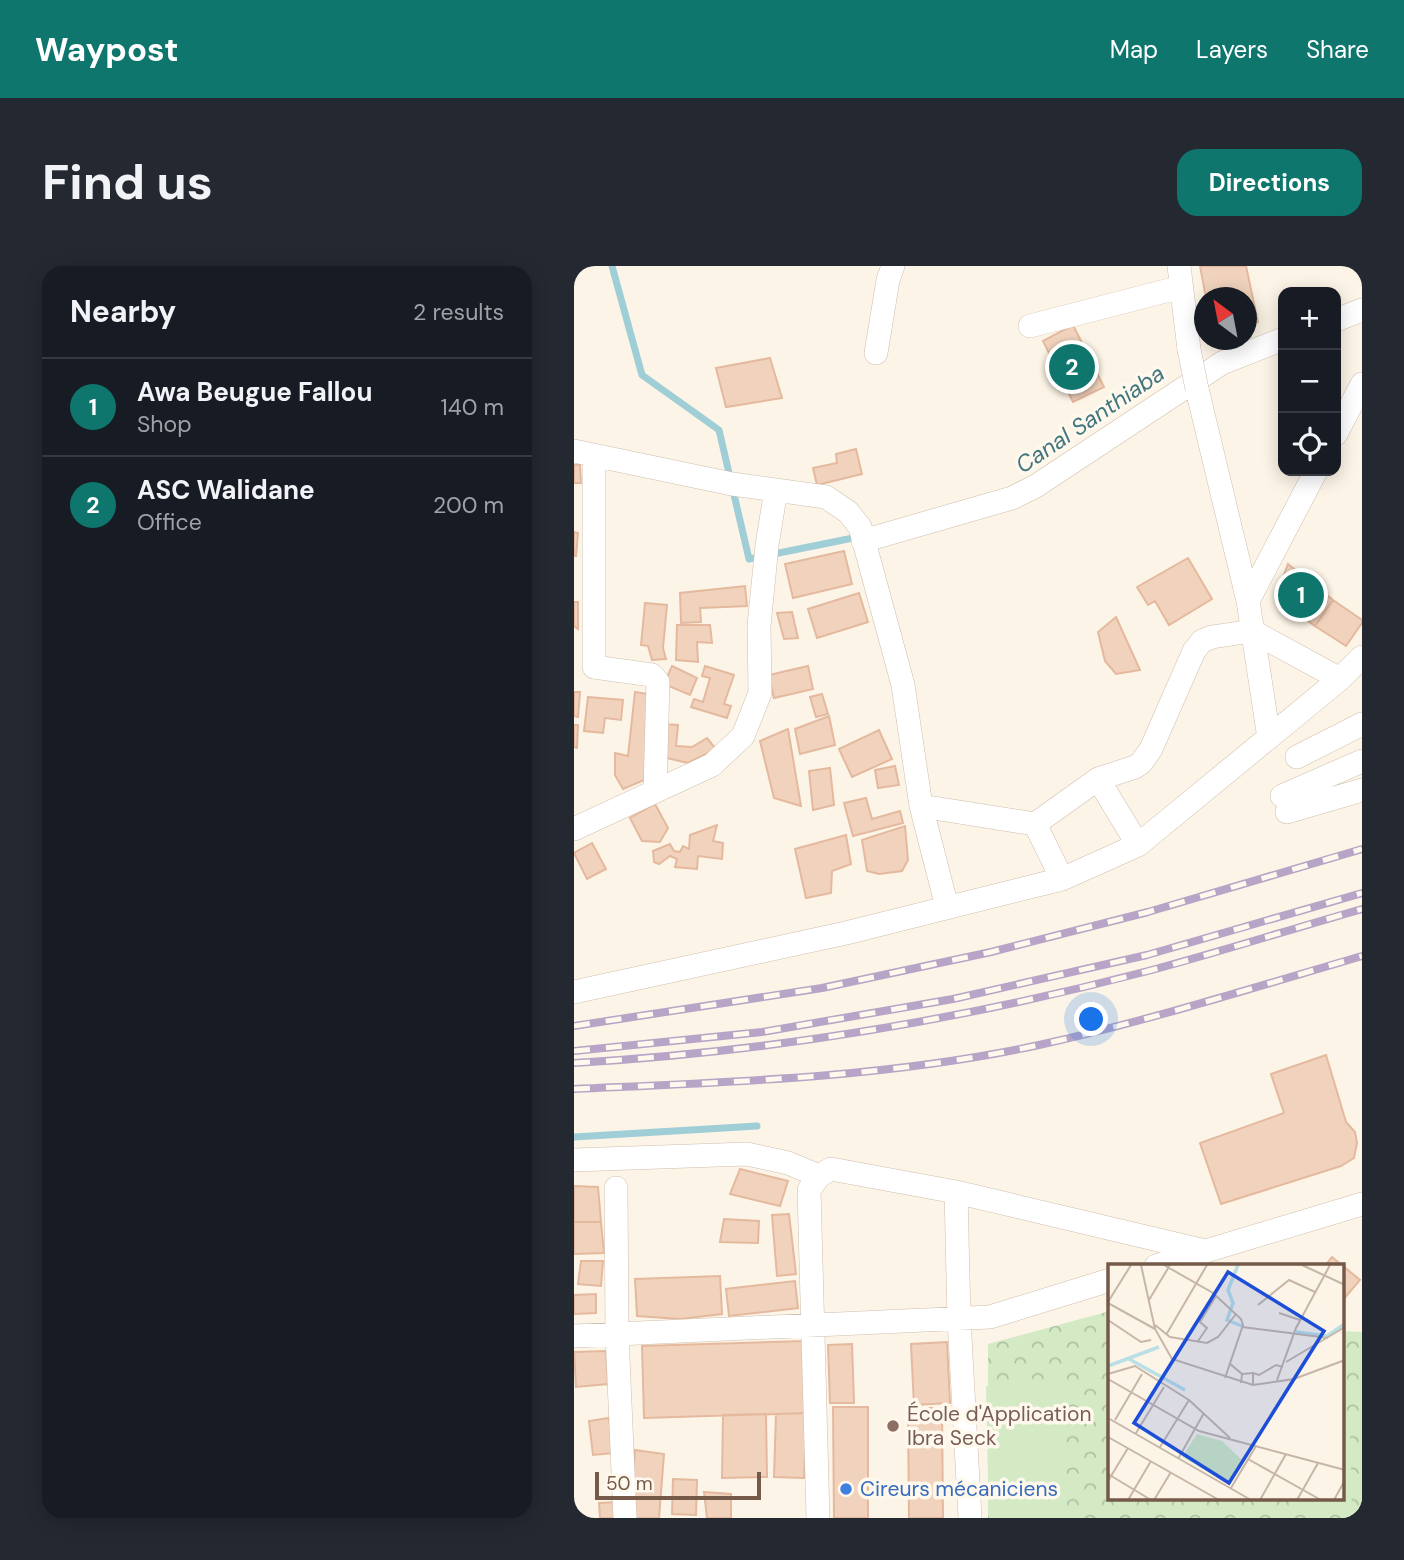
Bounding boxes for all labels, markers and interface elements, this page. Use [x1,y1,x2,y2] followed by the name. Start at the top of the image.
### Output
[35,28,178,71] text: Waypost
[1110,34,1158,65] text: Map
[1196,34,1268,65] text: Layers
[1306,34,1369,65] text: Share
[1177,149,1362,216] button: Directions
[42,150,213,214] text: Find us
[1194,287,1257,350] north arrow
[1278,287,1341,476] map controls
[1278,287,1341,350] button: +
[70,292,176,331] text: Nearby
[413,297,504,327] text: 2 results
[1049,341,1095,393] pin: 2
[1278,350,1341,413] button: −
[1010,358,1170,480] water label: Canal Santhiaba
[137,375,372,409] text: Awa Beugue Fallou
[89,392,97,422] text: 1
[441,392,504,422] text: 140 m
[137,409,192,439] text: Shop
[1278,413,1341,476] button: locate
[137,473,315,507] text: ASC Walidane
[86,490,100,520] text: 2
[433,490,504,520] text: 200 m
[137,507,202,537] text: Office
[1278,569,1324,621] pin: 1
[1074,1002,1108,1036] your location
[1108,1264,1345,1500] inset map
[907,1400,1092,1452] place label: École d'Application Ibra Seck
[885,1418,901,1434] marker: École d'Application Ibra Seck
[595,1469,761,1501] scale bar
[606,1471,653,1496] text: 50 m
[860,1475,1058,1503] place label: Cireurs mécaniciens
[838,1481,854,1497] marker: Cireurs mécaniciens

